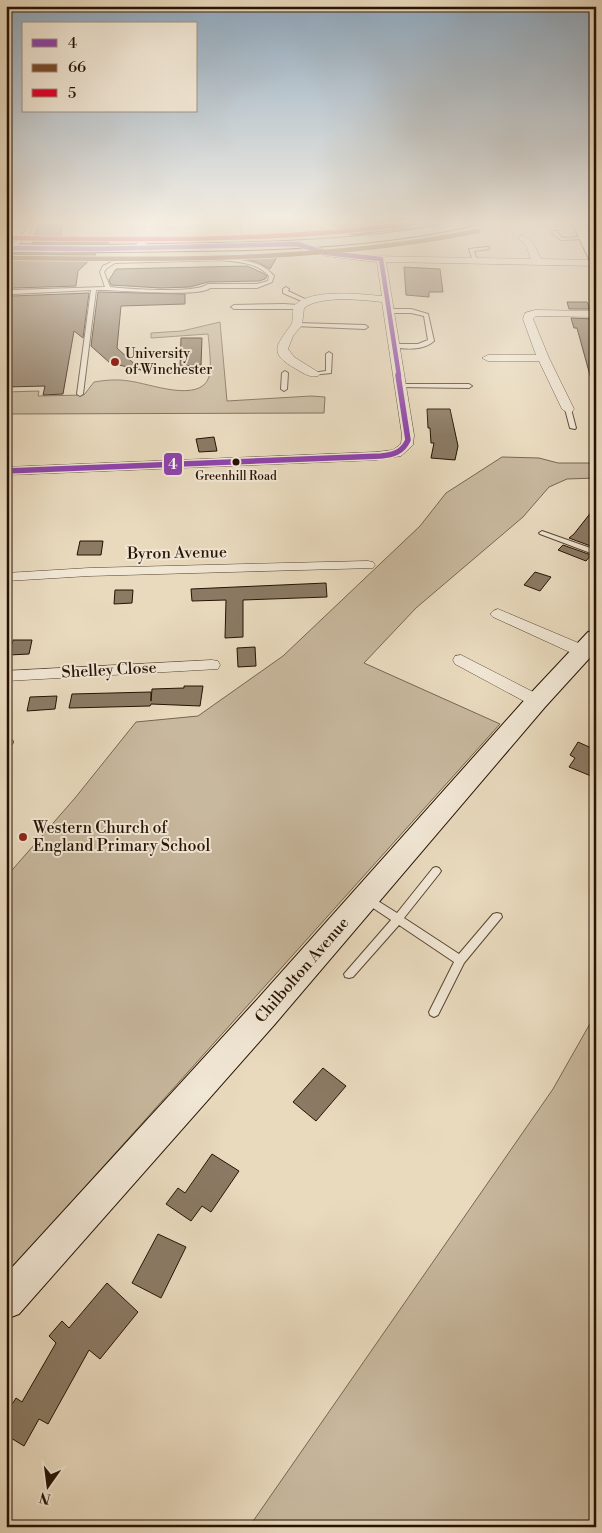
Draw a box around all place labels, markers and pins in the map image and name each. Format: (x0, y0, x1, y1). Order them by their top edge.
place label: University of Winchester (125, 345, 212, 379)
marker: University of Winchester (109, 356, 121, 368)
marker: Greenhill Road (231, 457, 241, 467)
place label: Greenhill Road (195, 469, 277, 484)
place label: Western Church of England Primary School (32, 818, 210, 856)
marker: Western Church of England Primary School (17, 831, 29, 843)

